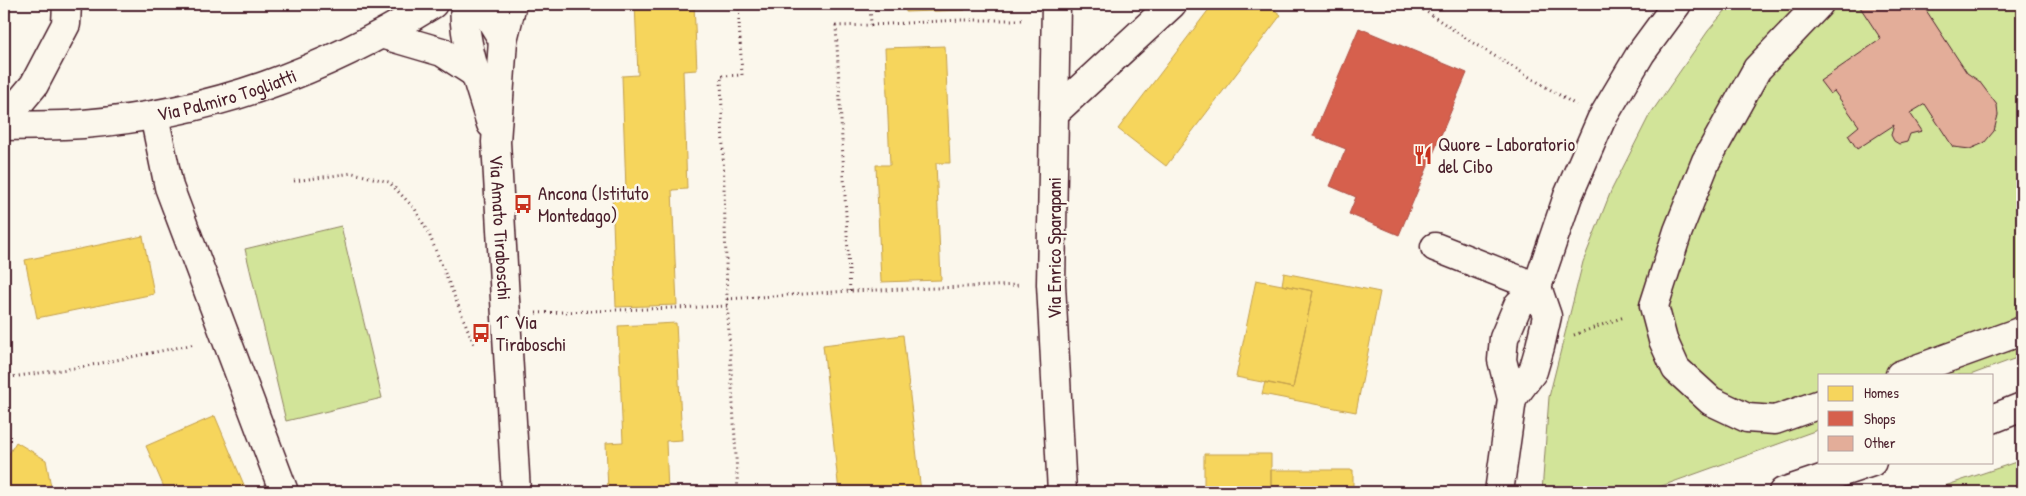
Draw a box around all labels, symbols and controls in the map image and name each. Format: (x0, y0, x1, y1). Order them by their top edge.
street label: Via Palmiro Togliatti (155, 62, 300, 127)
place label: Quore - Laboratorio del Cibo (1438, 131, 1576, 179)
restaurant icon: Quore - Laboratorio del Cibo (1412, 144, 1434, 166)
street label: Via Amato Tiraboschi (484, 154, 518, 301)
street label: Via Enrico Sparapani (1041, 177, 1067, 319)
place label: Ancona (Istituto Montedago) (538, 180, 649, 228)
bus stop icon: Ancona (Istituto Montedago) (512, 193, 534, 215)
place label: 1^ Via Tiraboschi (496, 309, 566, 357)
bus stop icon: 1^ Via Tiraboschi (470, 322, 492, 344)
legend (1818, 374, 1994, 464)
text: Homes (1864, 382, 1899, 403)
text: Shops (1864, 408, 1896, 429)
text: Other (1864, 432, 1896, 453)

